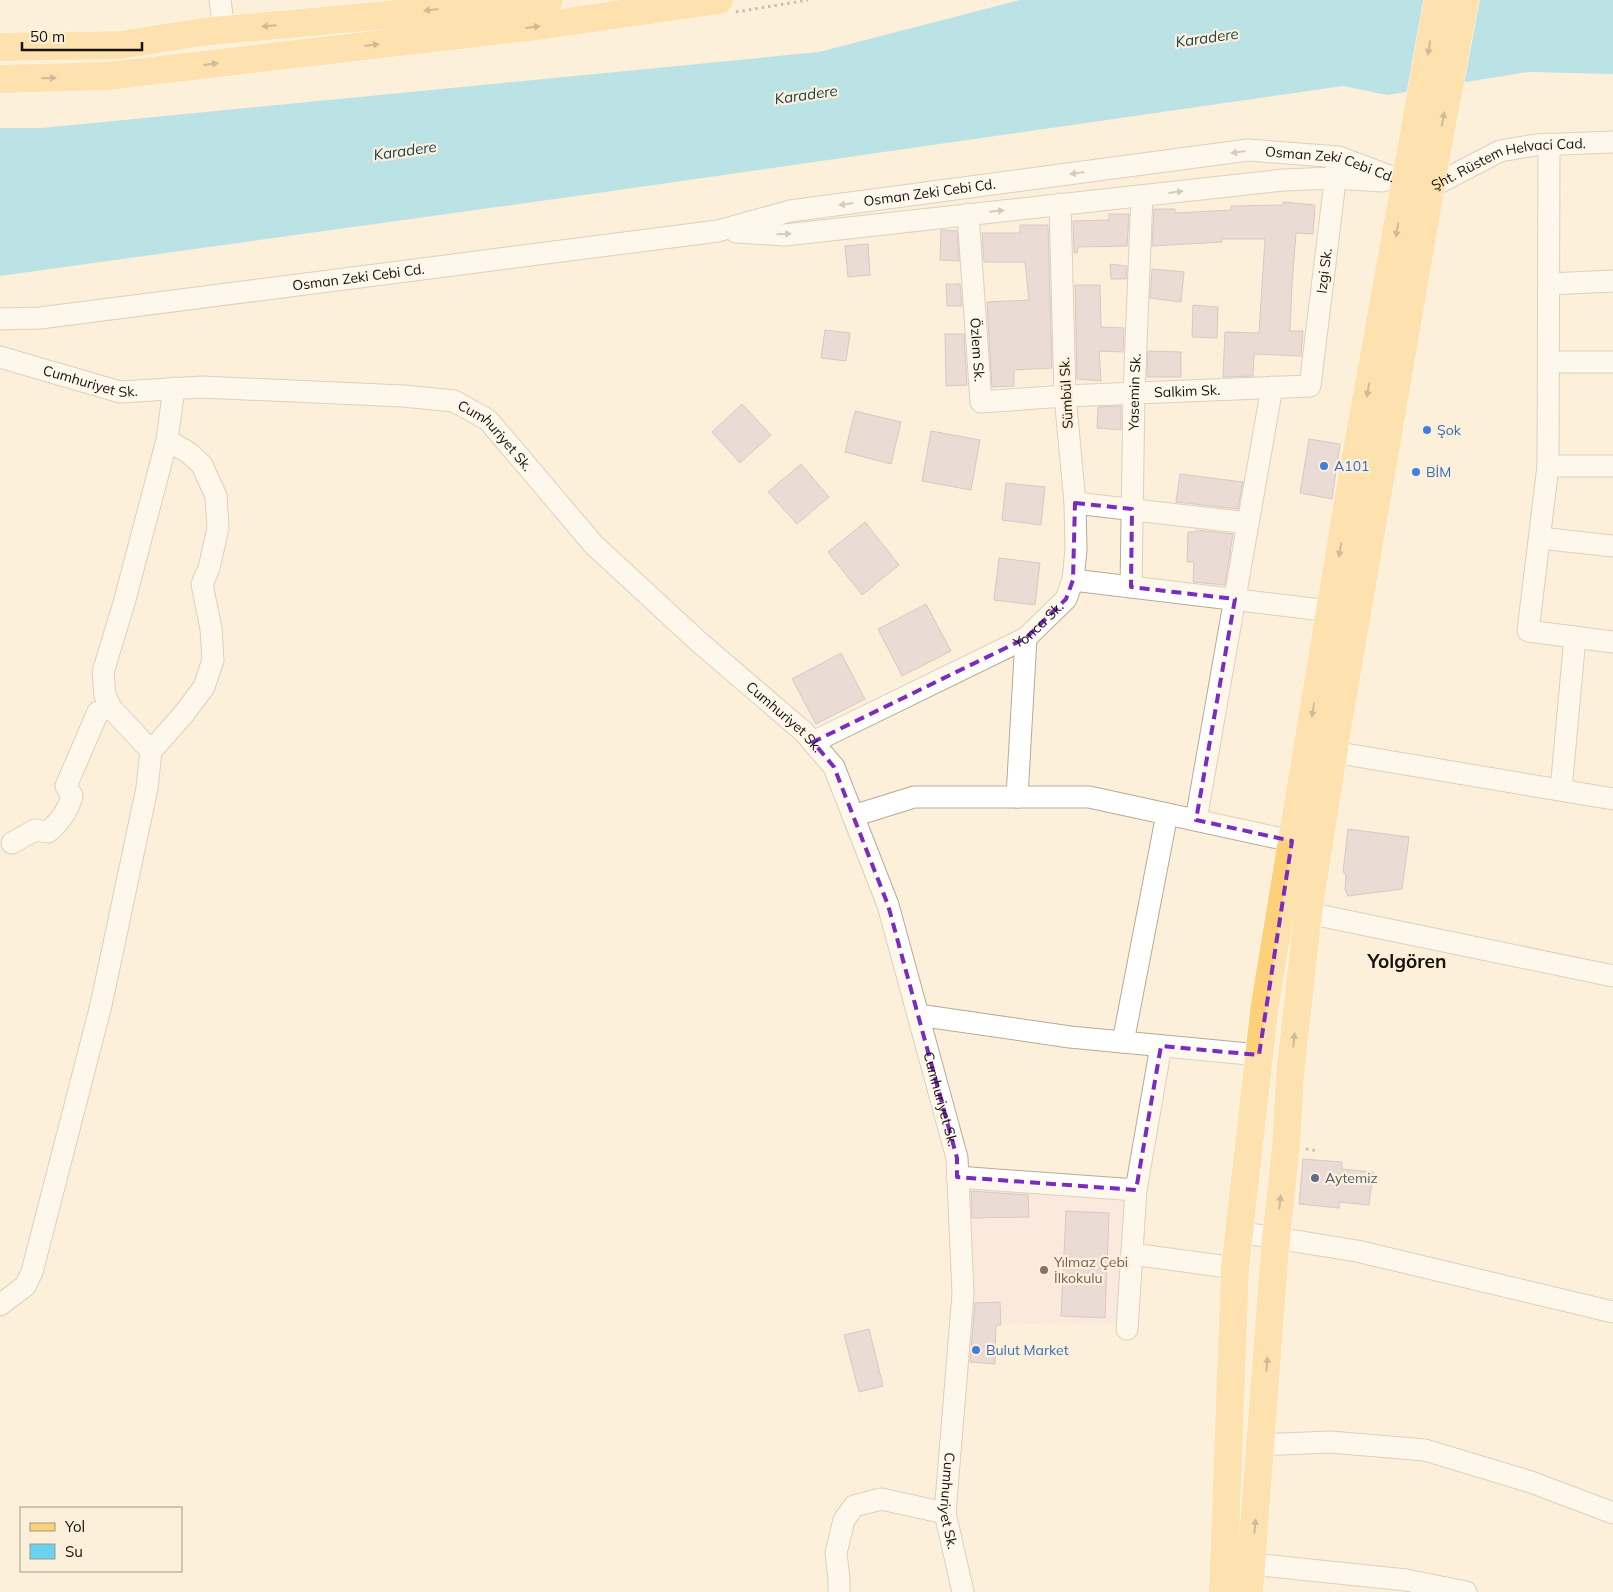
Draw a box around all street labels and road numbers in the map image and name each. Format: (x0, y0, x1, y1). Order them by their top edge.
street label: Şht. Rüstem Helvaci Cad. (1428, 134, 1586, 194)
street label: Osman Zeki Cebi Cd. (1264, 142, 1397, 186)
street label: Osman Zeki Cebi Cd. (862, 175, 997, 210)
street label: Izgi Sk. (1312, 247, 1336, 294)
street label: Osman Zeki Cebi Cd. (291, 260, 426, 295)
street label: Özlem Sk. (966, 317, 989, 382)
street label: Yasemin Sk. (1124, 353, 1145, 432)
street label: Sümbül Sk. (1055, 357, 1077, 429)
street label: Cumhuriyet Sk. (41, 361, 138, 401)
street label: Salkim Sk. (1154, 381, 1221, 401)
street label: Cumhuriyet Sk. (455, 396, 536, 475)
street label: Yonca Sk. (1009, 597, 1067, 652)
street label: Cumhuriyet Sk. (742, 677, 826, 756)
street label: Cumhuriyet Sk. (919, 1050, 962, 1148)
street label: Cumhuriyet Sk. (936, 1452, 962, 1551)

